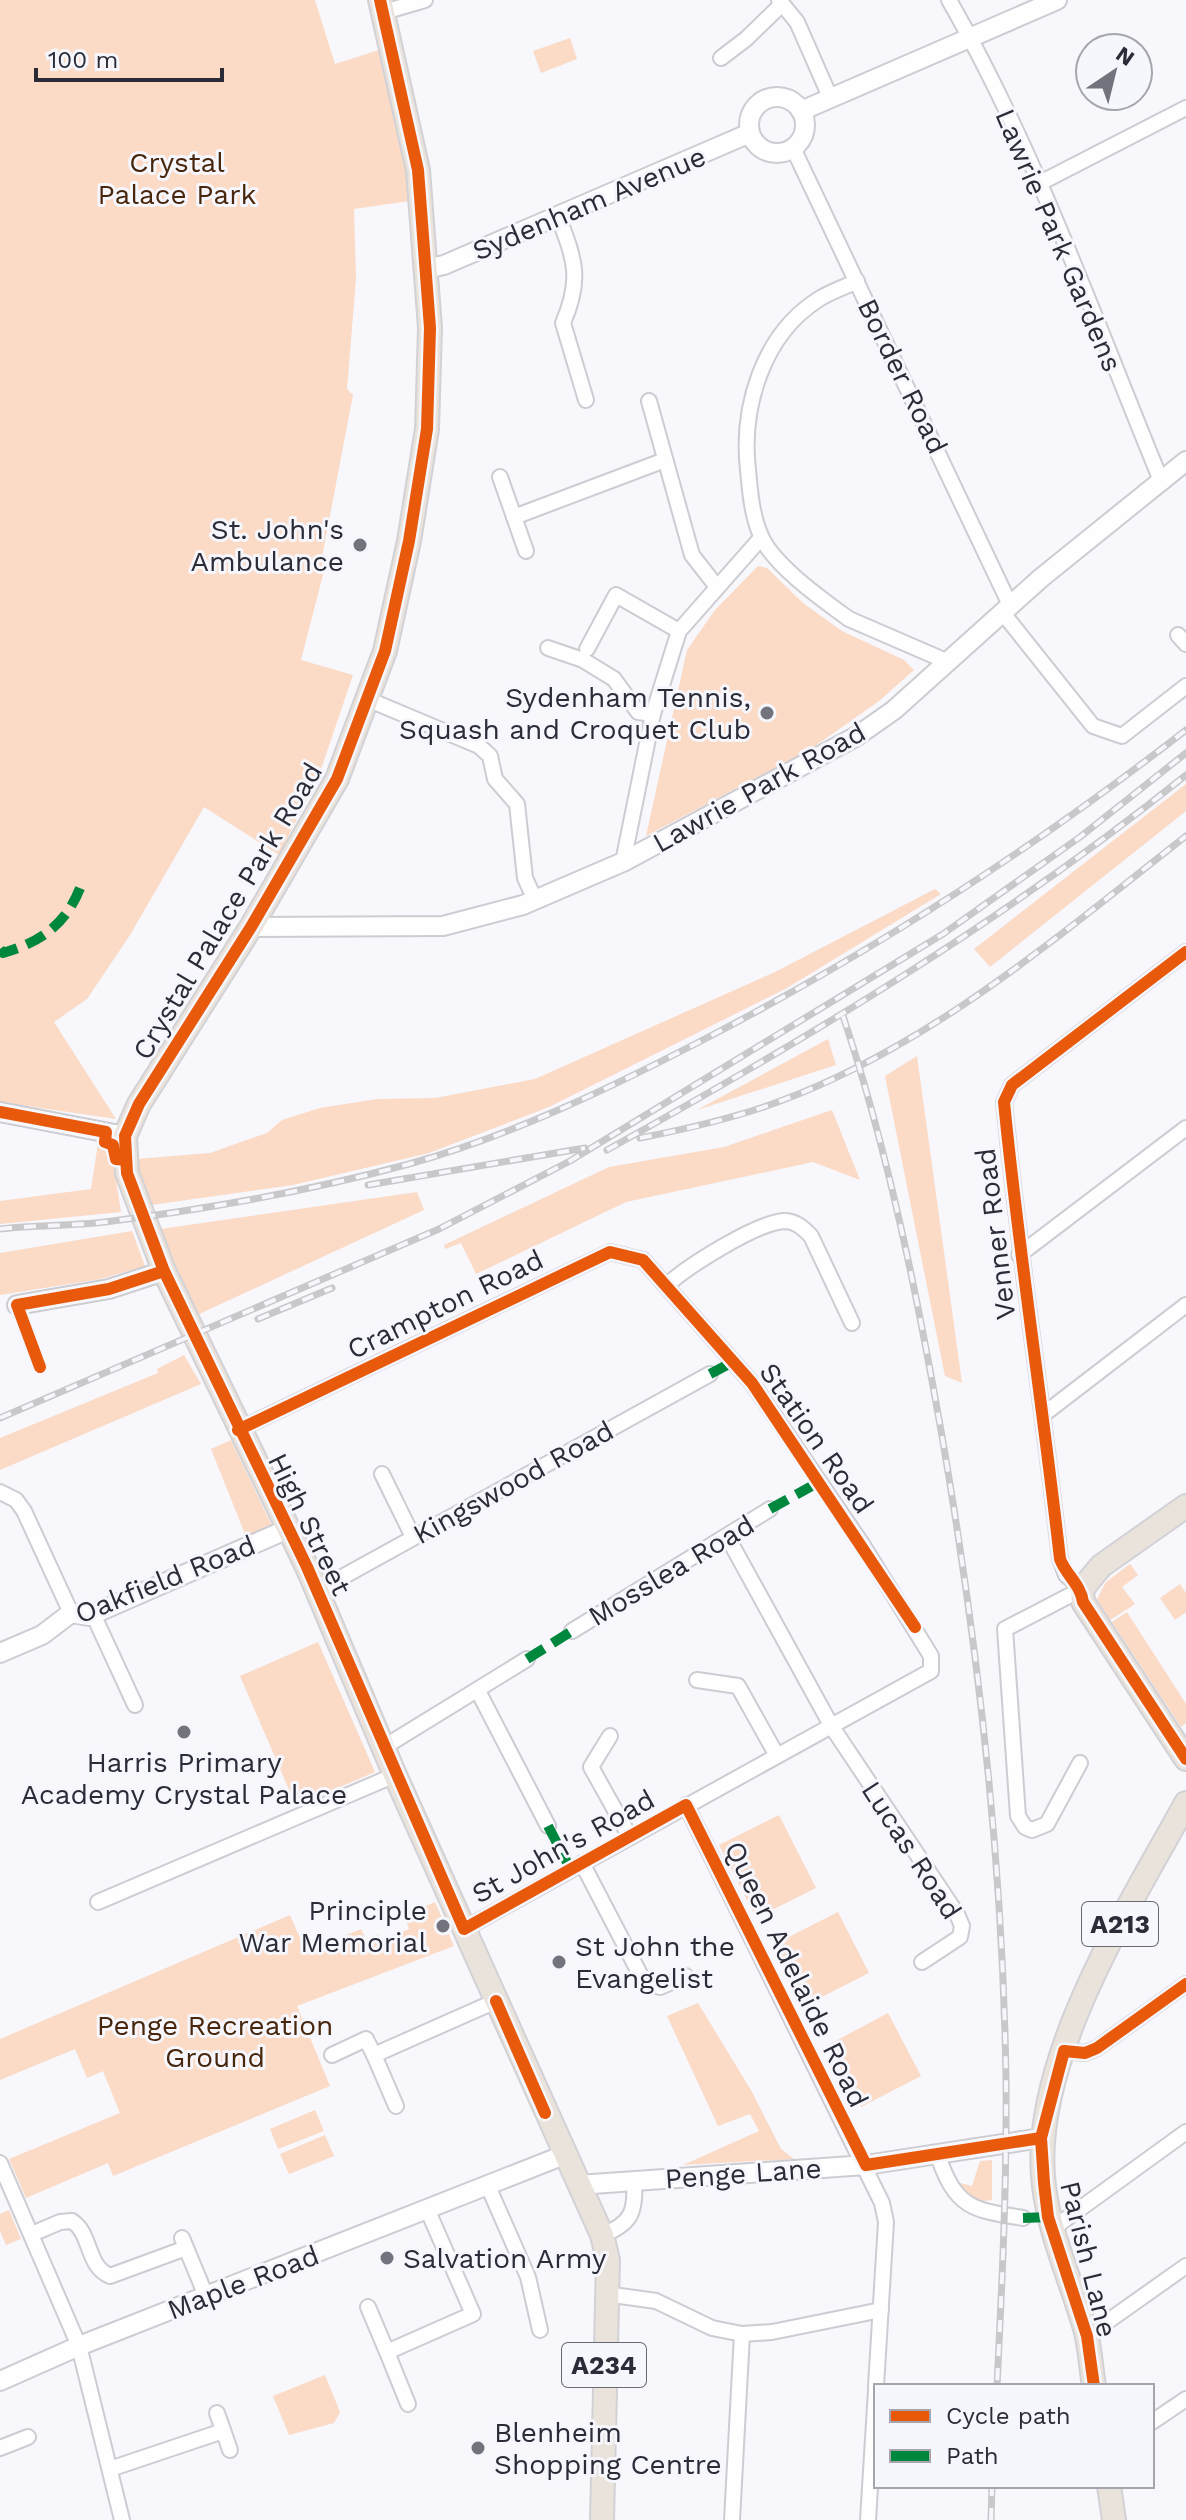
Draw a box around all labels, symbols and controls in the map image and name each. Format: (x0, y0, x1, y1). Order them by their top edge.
scale bar (36, 32, 222, 82)
north arrow (1074, 32, 1154, 112)
text: N (1111, 41, 1139, 71)
text: 100 m (48, 46, 118, 74)
street label: Lawrie Park Gardens (988, 104, 1129, 377)
street label: Sydenham Avenue (468, 139, 711, 267)
park label: Crystal Palace Park (98, 146, 257, 211)
street label: Border Road (851, 293, 954, 459)
place label: St. John's Ambulance (190, 513, 344, 578)
marker: St. John's Ambulance (351, 536, 369, 554)
place label: Sydenham Tennis, Squash and Croquet Club (399, 681, 751, 746)
marker: Sydenham Tennis, Squash and Croquet Club (758, 704, 776, 722)
street label: Lawrie Park Road (647, 715, 871, 860)
street label: Crystal Palace Park Road (126, 757, 329, 1066)
street label: Venner Road (969, 1146, 1022, 1322)
street label: Crampton Road (342, 1243, 549, 1366)
street label: Station Road (753, 1357, 881, 1520)
street label: Kingswood Road (407, 1414, 619, 1551)
street label: High Street (261, 1448, 358, 1601)
street label: Mosslea Road (582, 1508, 760, 1633)
street label: Oakfield Road (70, 1528, 260, 1631)
marker: Harris Primary Academy Crystal Palace (175, 1723, 193, 1741)
place label: Harris Primary Academy Crystal Palace (21, 1746, 347, 1811)
street label: Lucas Road (855, 1775, 968, 1925)
street label: St John's Road (466, 1783, 660, 1910)
street label: Queen Adelaide Road (718, 1836, 875, 2113)
place label: Principle War Memorial (238, 1894, 427, 1959)
road number: A213 (1082, 1902, 1158, 1946)
marker: Principle War Memorial (434, 1917, 452, 1935)
place label: St John the Evangelist (575, 1930, 735, 1995)
marker: St John the Evangelist (550, 1953, 568, 1971)
park label: Penge Recreation Ground (97, 2009, 333, 2074)
street label: Penge Lane (664, 2152, 822, 2195)
street label: Parish Lane (1053, 2178, 1124, 2341)
street label: Maple Road (163, 2238, 324, 2327)
place label: Salvation Army (403, 2242, 607, 2275)
marker: Salvation Army (378, 2249, 396, 2267)
road number: A234 (562, 2343, 646, 2387)
legend (874, 2384, 1154, 2488)
text: Cycle path (946, 2402, 1071, 2430)
place label: Blenheim Shopping Centre (494, 2416, 722, 2481)
marker: Blenheim Shopping Centre (469, 2439, 487, 2457)
text: Path (946, 2442, 999, 2470)

